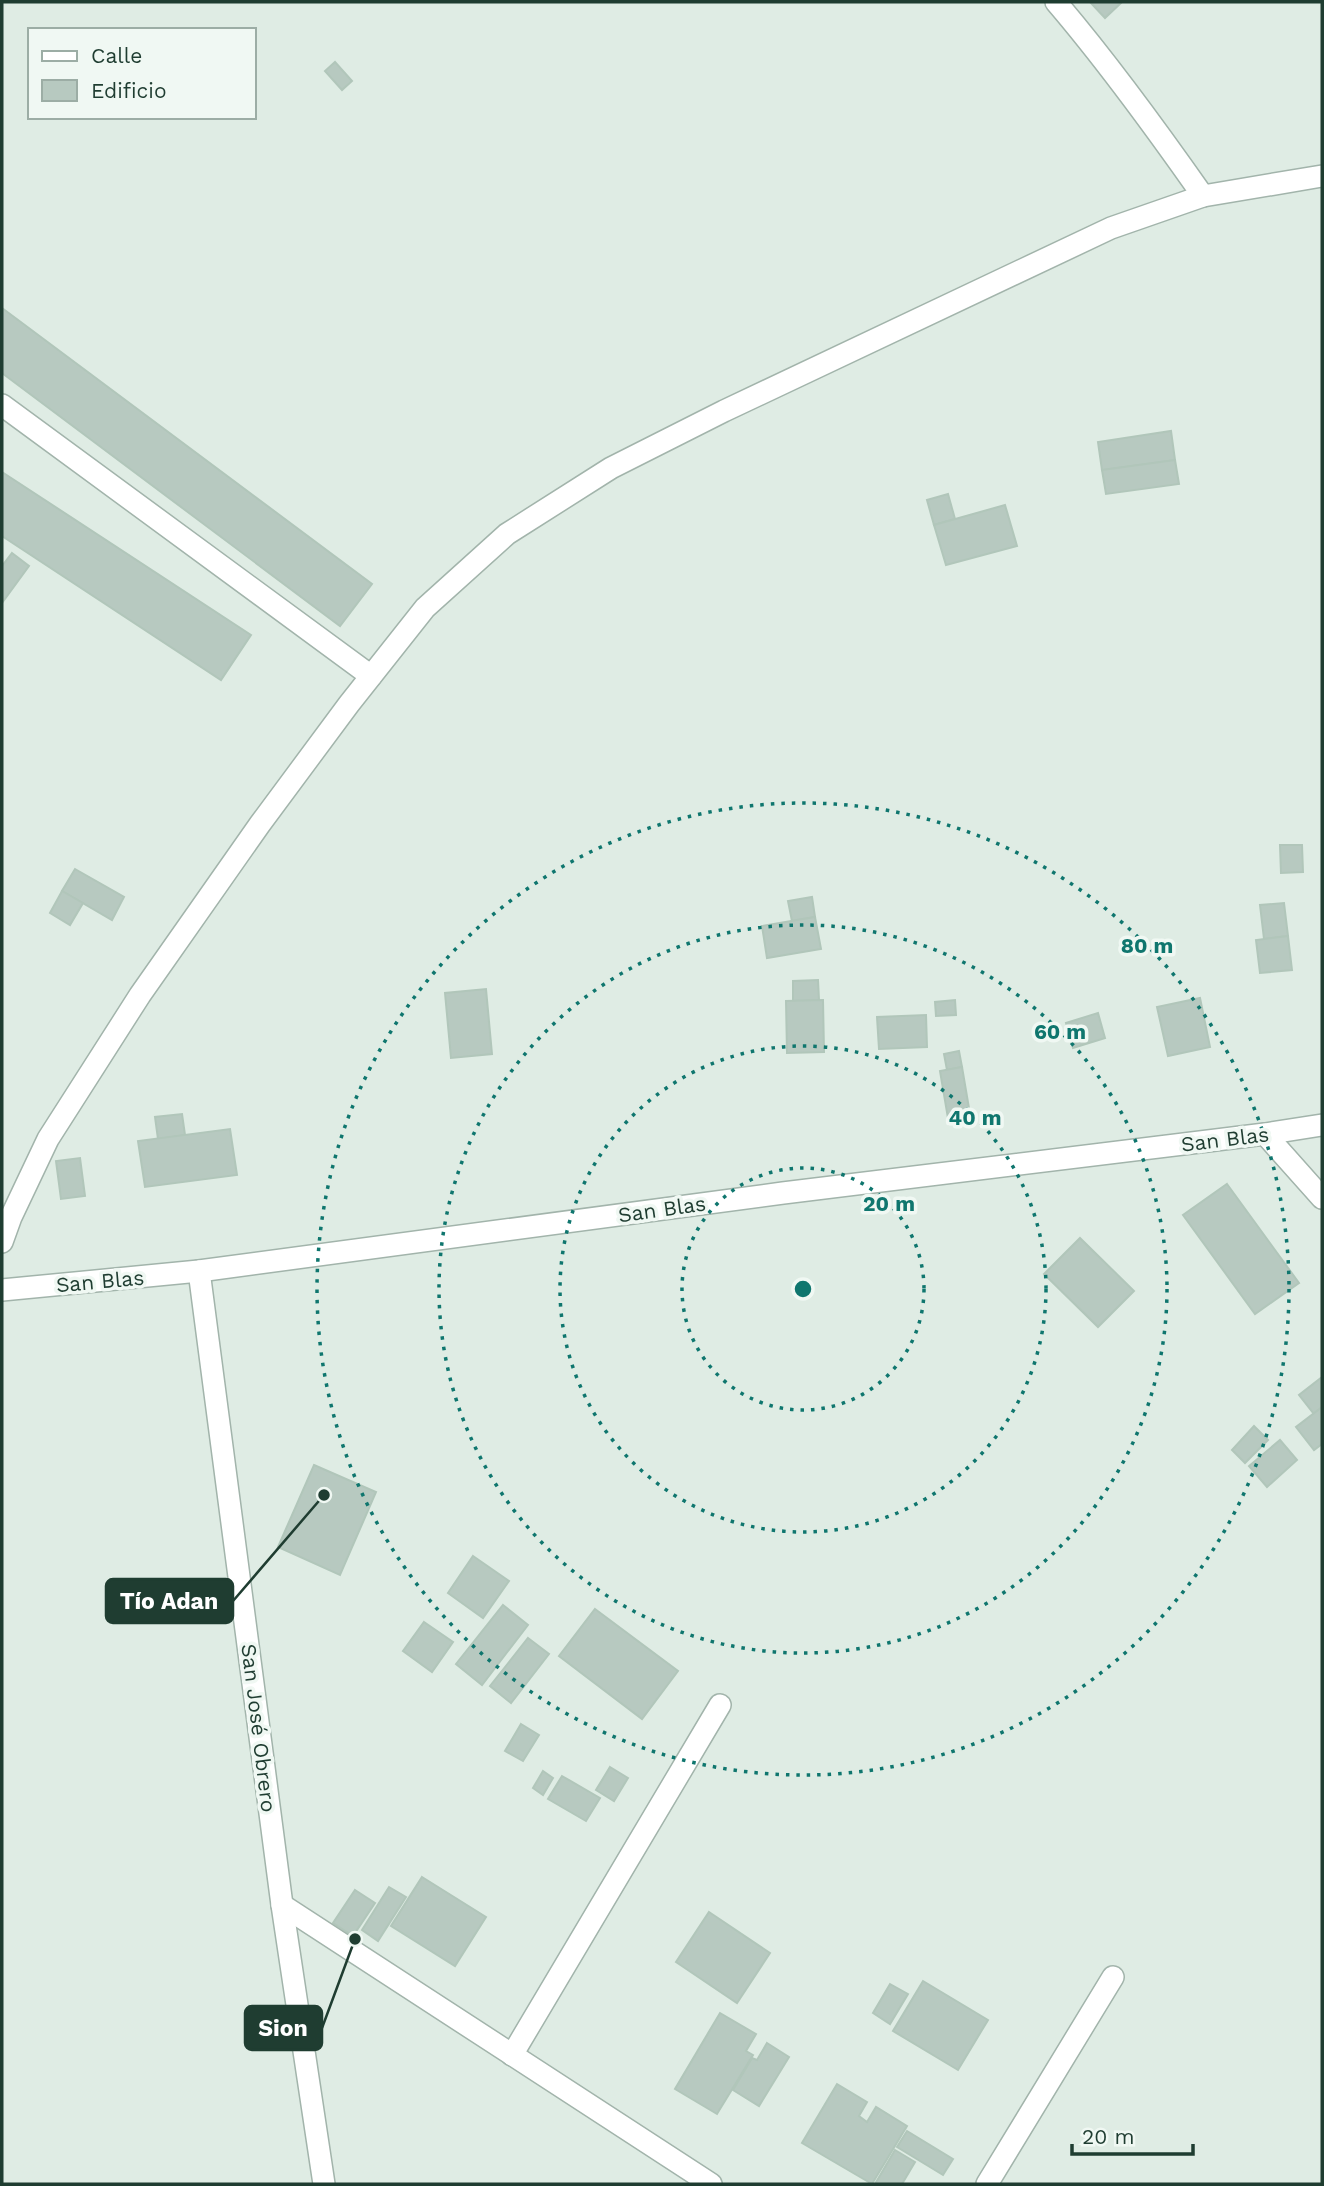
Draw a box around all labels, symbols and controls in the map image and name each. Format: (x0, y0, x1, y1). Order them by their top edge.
legend (28, 28, 256, 119)
text: Calle (91, 43, 142, 68)
text: Edificio (91, 78, 167, 103)
text: 80 m (1121, 933, 1173, 958)
text: 60 m (1034, 1019, 1086, 1044)
text: 40 m (949, 1105, 1001, 1130)
street label: San Blas (1180, 1121, 1270, 1157)
street label: San Blas (616, 1190, 708, 1228)
text: 20 m (863, 1191, 915, 1216)
street label: San Blas (55, 1265, 145, 1297)
centre of rings (791, 1277, 815, 1301)
callout: Tío Adan (106, 1579, 233, 1623)
text: Tío Adan (120, 1588, 218, 1615)
street label: San José Obrero (236, 1642, 282, 1814)
callout: Sion (245, 2006, 322, 2050)
text: Sion (258, 2015, 308, 2042)
scale bar (1072, 2112, 1193, 2156)
text: 20 m (1082, 2124, 1134, 2149)

